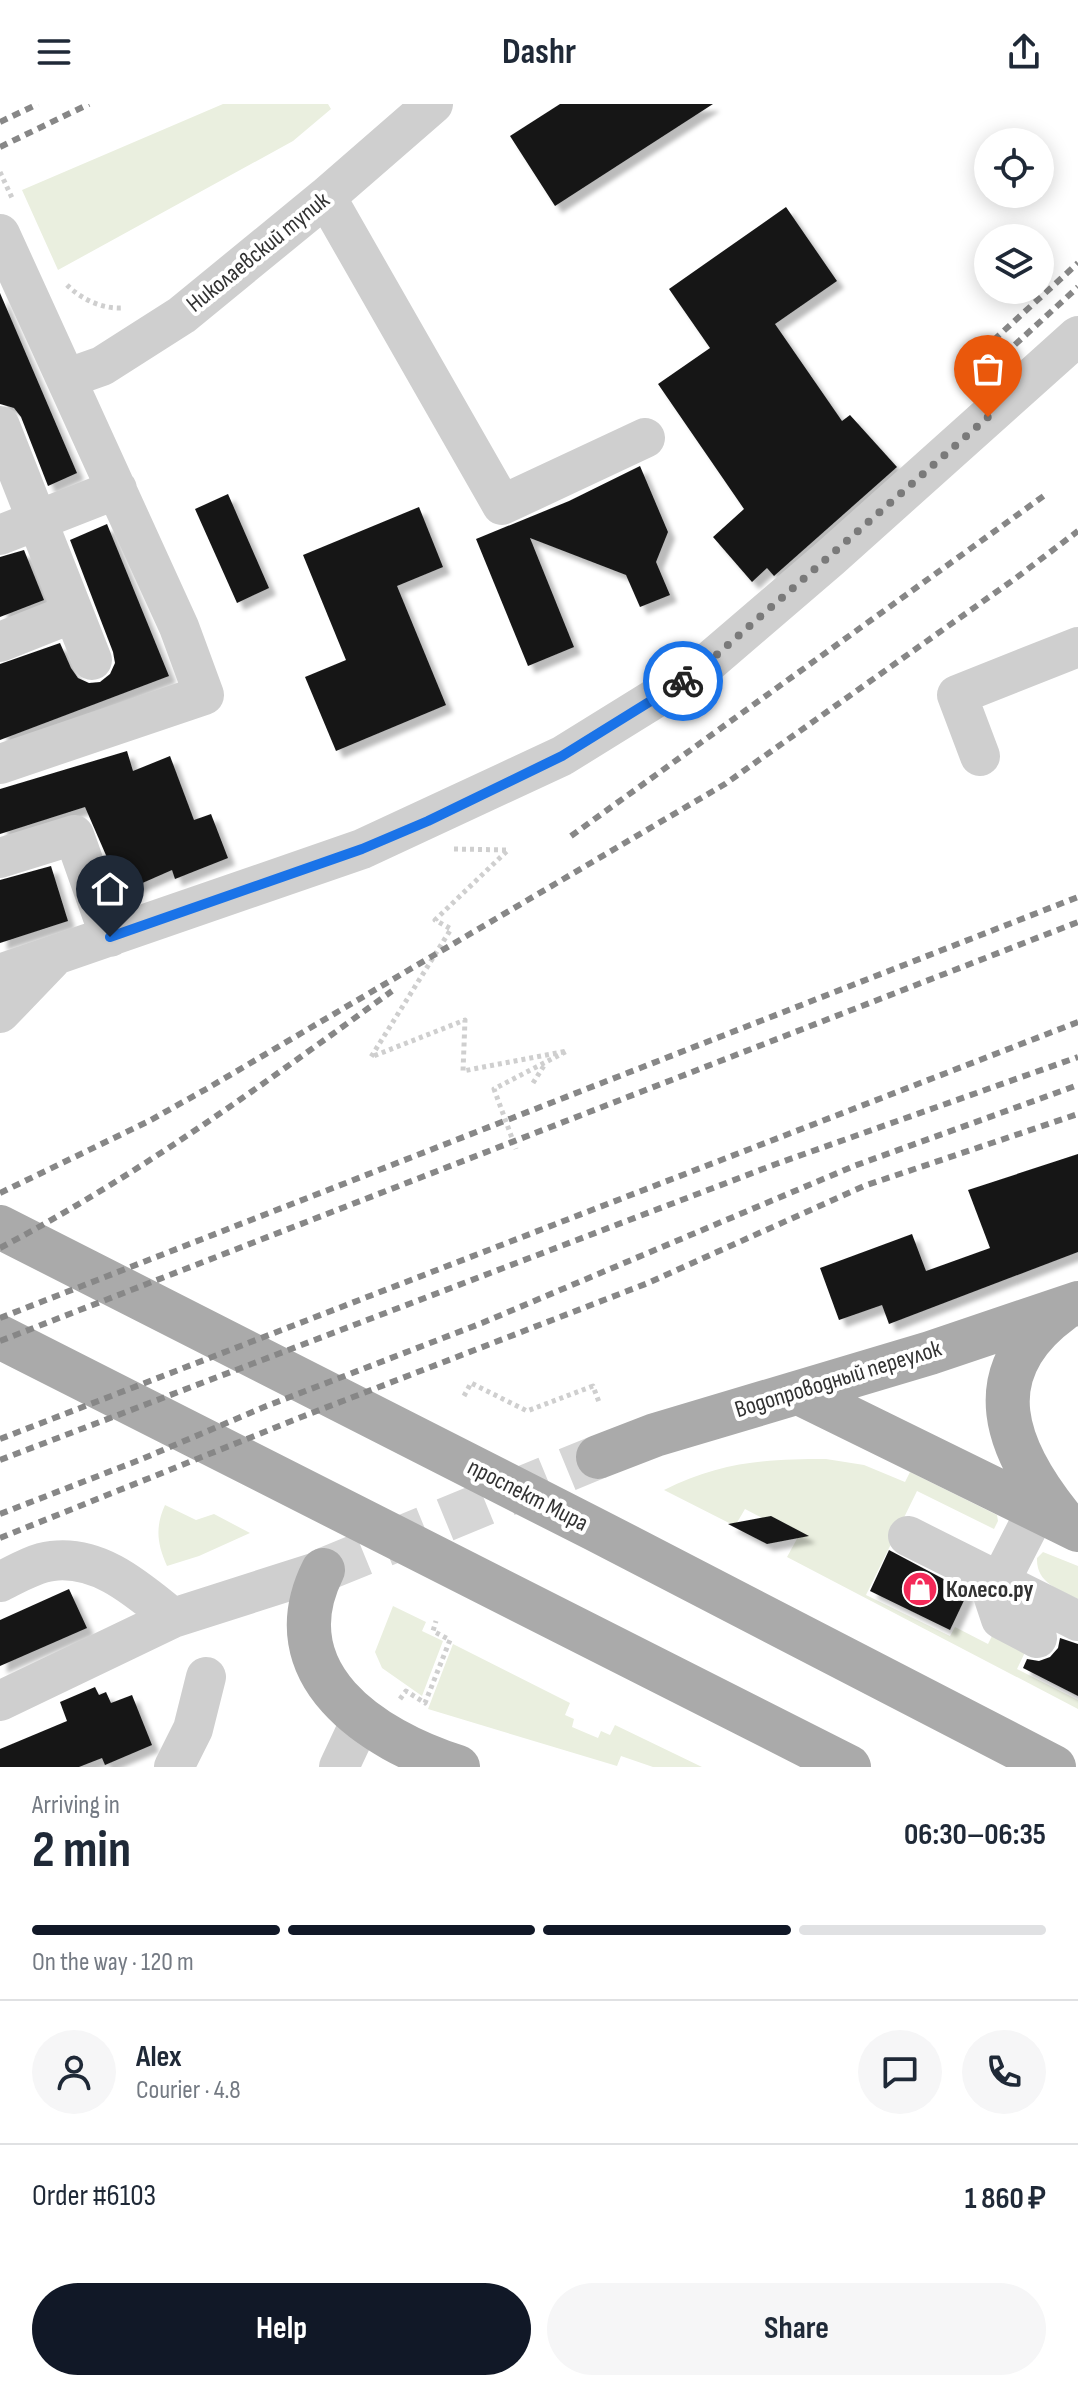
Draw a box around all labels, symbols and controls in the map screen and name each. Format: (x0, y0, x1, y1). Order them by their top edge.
icon: menu (32, 30, 76, 74)
icon: share (1002, 30, 1046, 74)
text: Dashr (502, 31, 576, 74)
map controls (974, 128, 1054, 304)
button: locate (974, 128, 1054, 208)
street label: Николаевский тупик (181, 185, 336, 318)
button: layers (974, 224, 1054, 304)
pin (954, 335, 1022, 417)
icon: bag (966, 347, 1010, 391)
courier (643, 641, 723, 721)
icon: bike (661, 659, 705, 703)
pin (76, 855, 144, 937)
icon: home (88, 867, 132, 911)
street label: Водопроводный переулок (731, 1334, 946, 1424)
street label: проспект Мира (463, 1452, 593, 1538)
shop icon: Колесо.ру (901, 1570, 939, 1608)
place label: Колесо.ру (946, 1575, 1033, 1604)
text: Arriving in (32, 1790, 120, 1821)
text: 06:30–06:35 (904, 1817, 1046, 1853)
text: 2 min (32, 1819, 131, 1882)
text: On the way · 120 m (32, 1947, 194, 1978)
button: person (32, 2030, 116, 2114)
button: chat (858, 2030, 942, 2114)
button: phone (962, 2030, 1046, 2114)
text: Alex (136, 2039, 182, 2075)
text: Courier · 4.8 (136, 2075, 241, 2106)
text: Order #6103 (32, 2178, 156, 2214)
text: 1 860 ₽ (965, 2181, 1046, 2217)
button: Help (32, 2283, 531, 2375)
button: Share (547, 2283, 1046, 2375)

